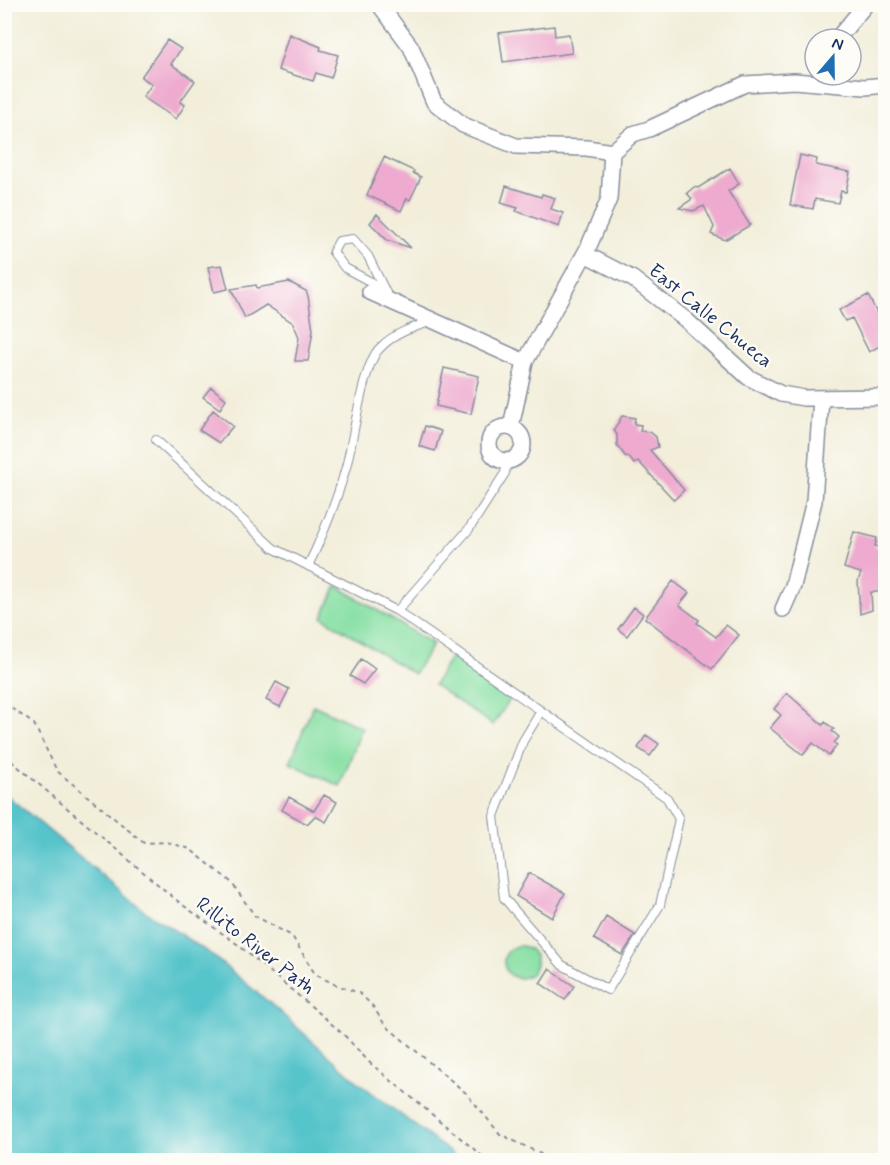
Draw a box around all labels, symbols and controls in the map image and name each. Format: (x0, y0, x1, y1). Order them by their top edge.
north arrow (803, 27, 863, 87)
text: N (829, 33, 846, 56)
street label: East Calle Chueca (642, 258, 778, 375)
street label: Rillito River Path (190, 891, 320, 1001)

